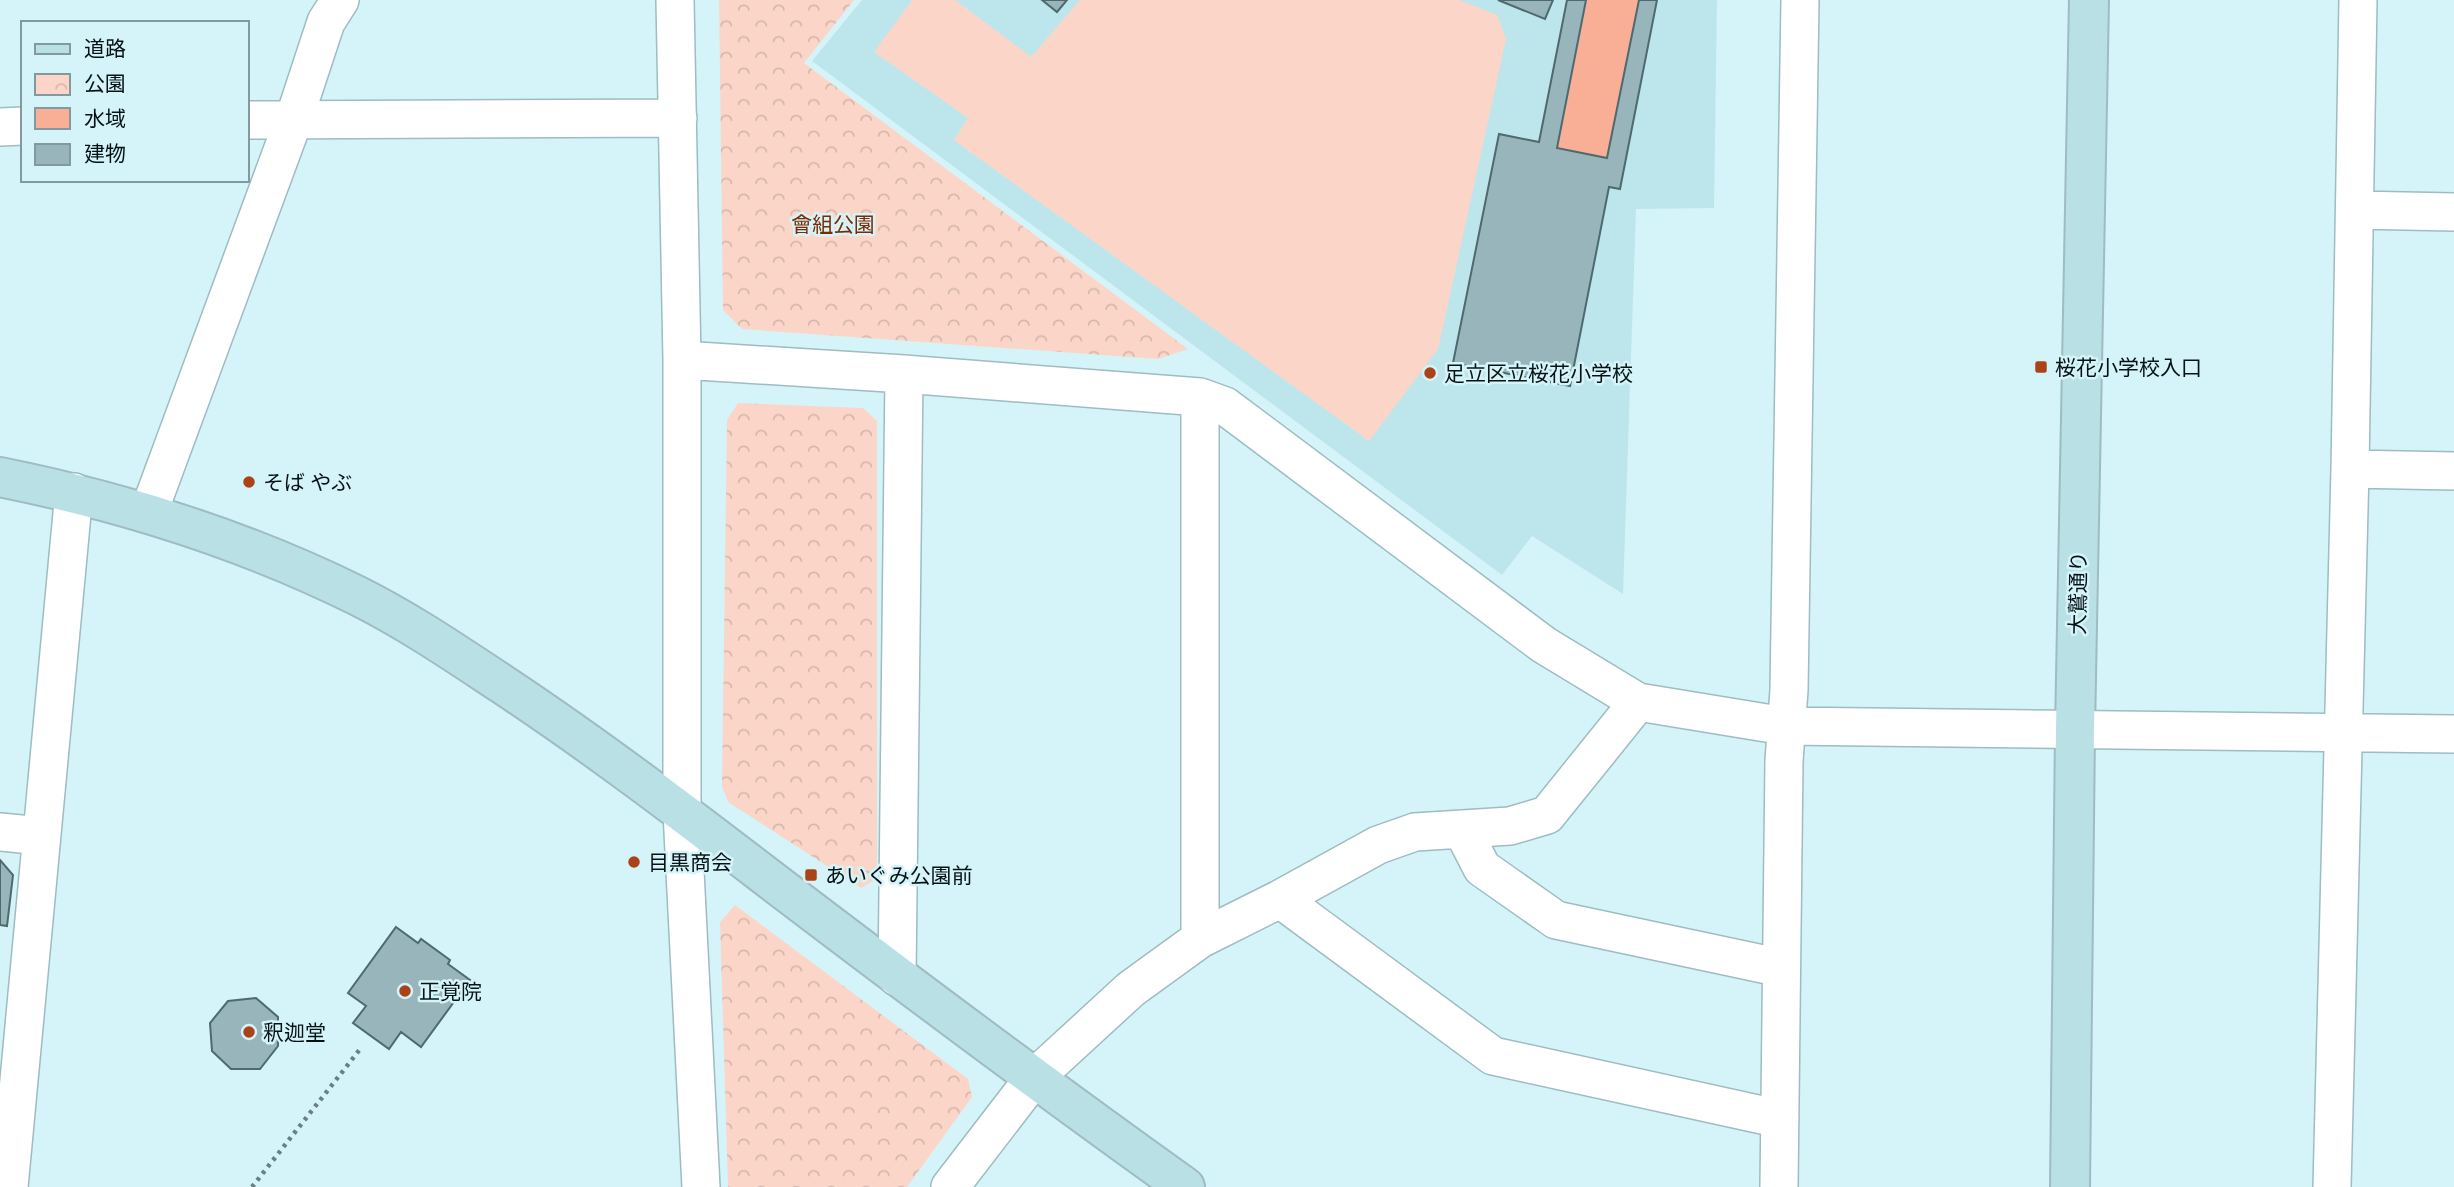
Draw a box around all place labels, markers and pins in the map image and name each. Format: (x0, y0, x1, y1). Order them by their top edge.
place label: 桜花小学校入口 (2055, 355, 2202, 380)
marker: 桜花小学校入口 (2033, 359, 2049, 375)
place label: 足立区立桜花小学校 (1444, 361, 1633, 386)
marker: 足立区立桜花小学校 (1422, 365, 1438, 381)
place label: そば やぶ (263, 470, 352, 495)
marker: そば やぶ (241, 474, 257, 490)
place label: 目黒商会 (648, 850, 732, 875)
marker: 目黒商会 (626, 854, 642, 870)
place label: あいぐみ公園前 (825, 863, 973, 888)
marker: あいぐみ公園前 (803, 867, 819, 883)
place label: 正覚院 (419, 979, 482, 1004)
marker: 正覚院 (397, 983, 413, 999)
place label: 釈迦堂 (263, 1020, 326, 1045)
marker: 釈迦堂 (241, 1024, 257, 1040)

